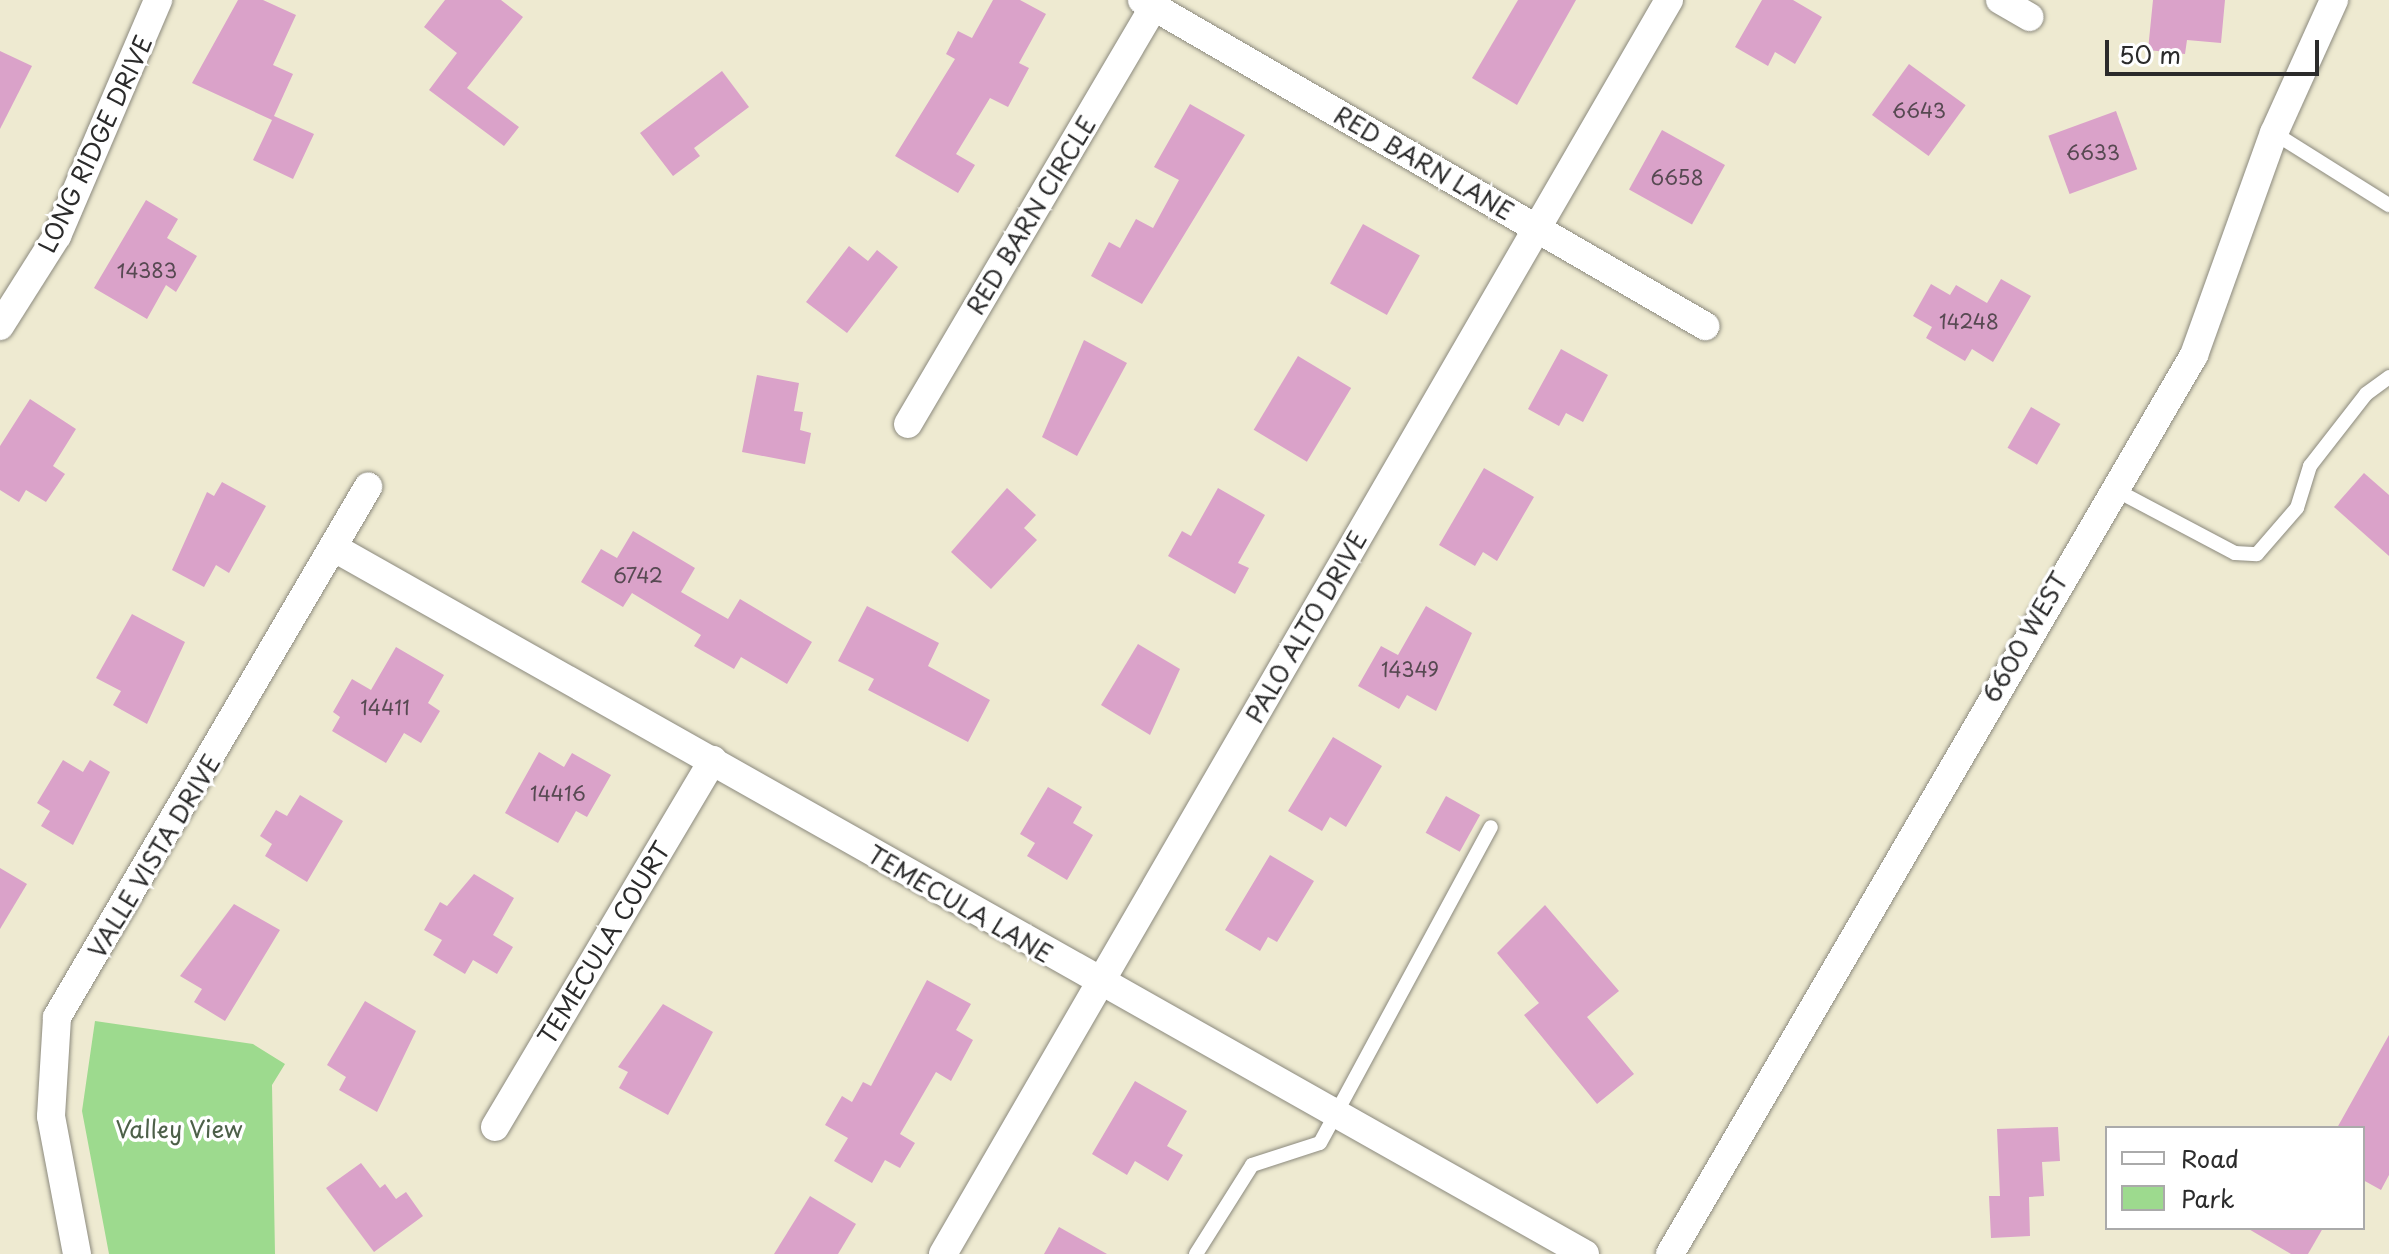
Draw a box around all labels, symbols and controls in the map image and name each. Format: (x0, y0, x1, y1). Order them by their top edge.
scale bar (2109, 24, 2323, 74)
street label: LONG RIDGE DRIVE (31, 30, 159, 258)
text: 50 m (2119, 36, 2181, 72)
house number: 6643 (1892, 98, 1946, 122)
street label: RED BARN LANE (1328, 99, 1520, 227)
street label: RED BARN CIRCLE (959, 109, 1103, 321)
house number: 6633 (2066, 140, 2120, 164)
house number: 6658 (1650, 165, 1704, 189)
house number: 14383 (117, 258, 177, 282)
house number: 14248 (1939, 309, 1999, 333)
street label: PALO ALTO DRIVE (1239, 526, 1373, 728)
house number: 6742 (613, 563, 663, 587)
street label: 6600 WEST (1976, 567, 2074, 707)
house number: 14349 (1381, 657, 1439, 681)
house number: 14411 (360, 695, 410, 719)
street label: VALLE VISTA DRIVE (81, 748, 227, 964)
house number: 14416 (530, 781, 586, 805)
street label: TEMECULA COURT (532, 837, 676, 1049)
street label: TEMECULA LANE (863, 839, 1057, 969)
park label: Valley View (114, 1115, 244, 1143)
legend (2105, 1126, 2365, 1230)
text: Road (2181, 1140, 2239, 1176)
text: Park (2181, 1180, 2235, 1216)

